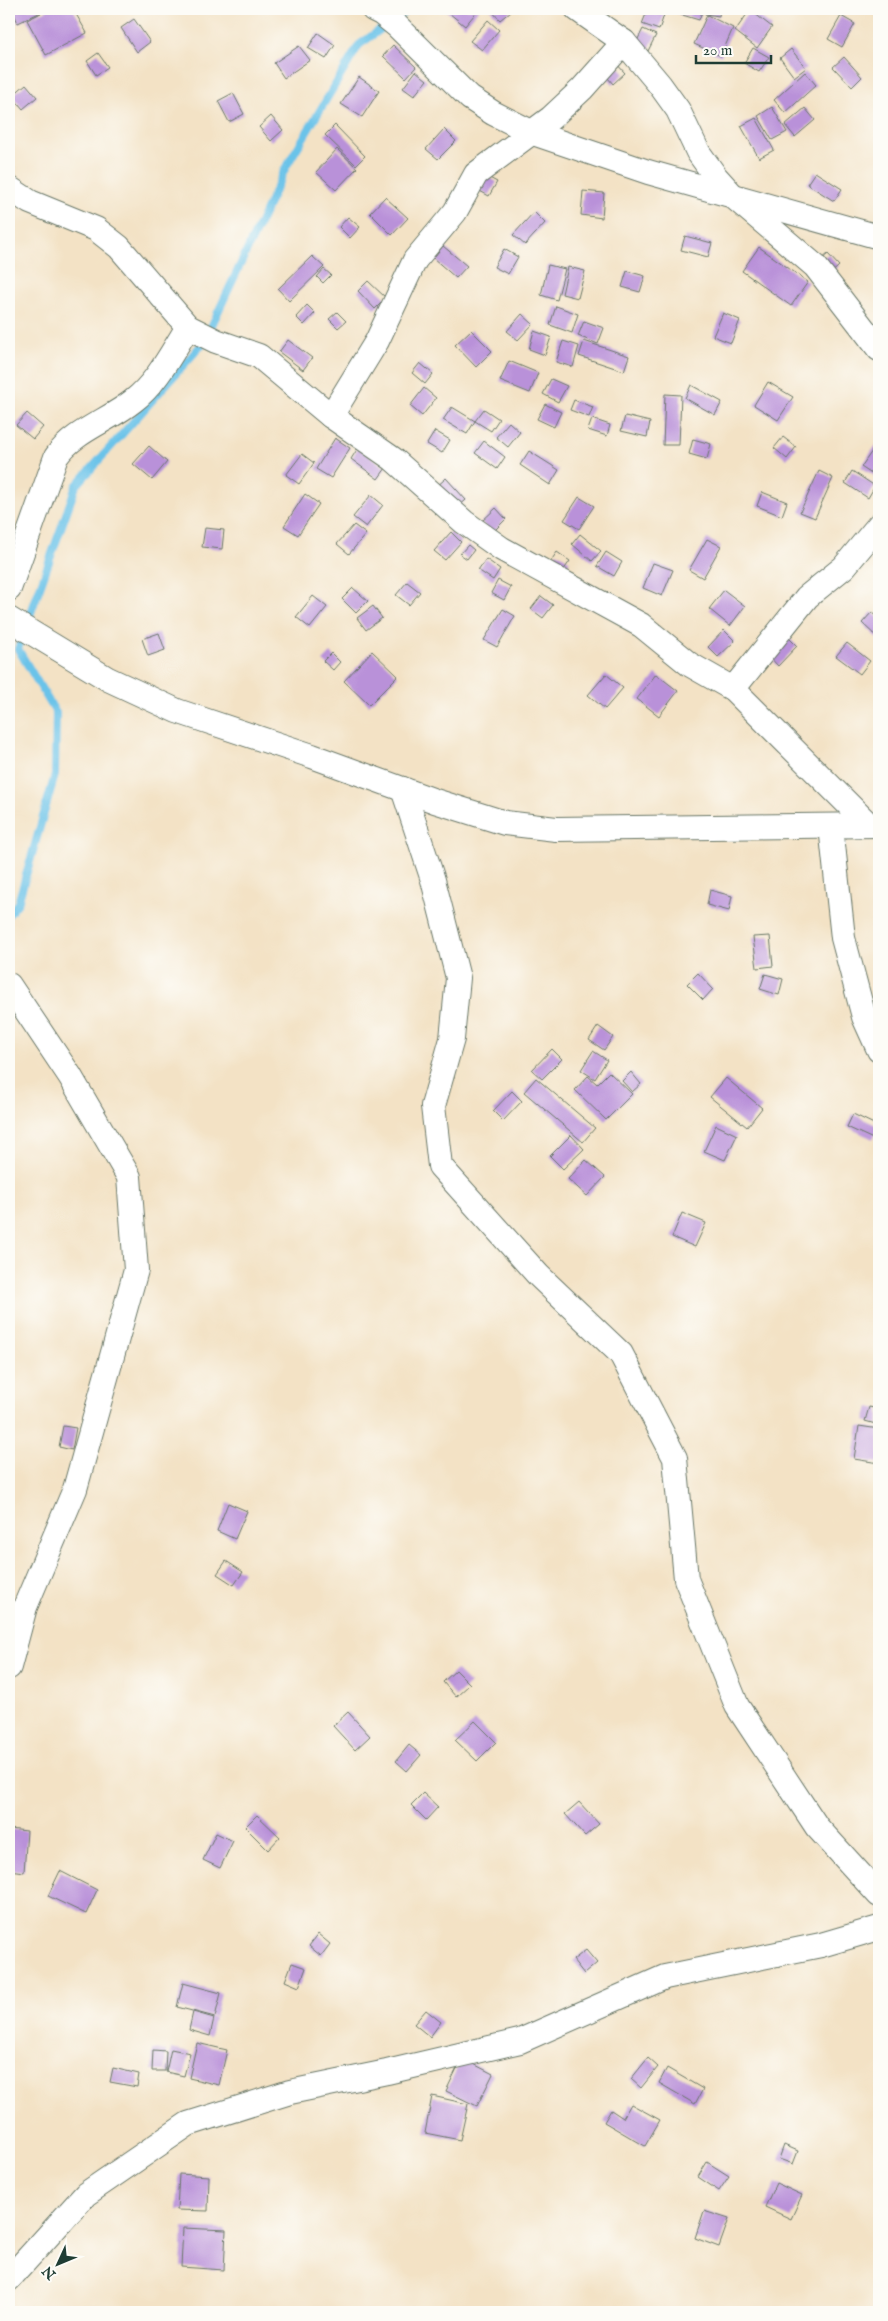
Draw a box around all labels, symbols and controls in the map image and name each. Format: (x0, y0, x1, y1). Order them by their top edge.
scale bar (696, 32, 770, 64)
text: 20 m (703, 41, 733, 60)
north arrow (32, 2238, 82, 2288)
text: N (39, 2262, 61, 2284)

